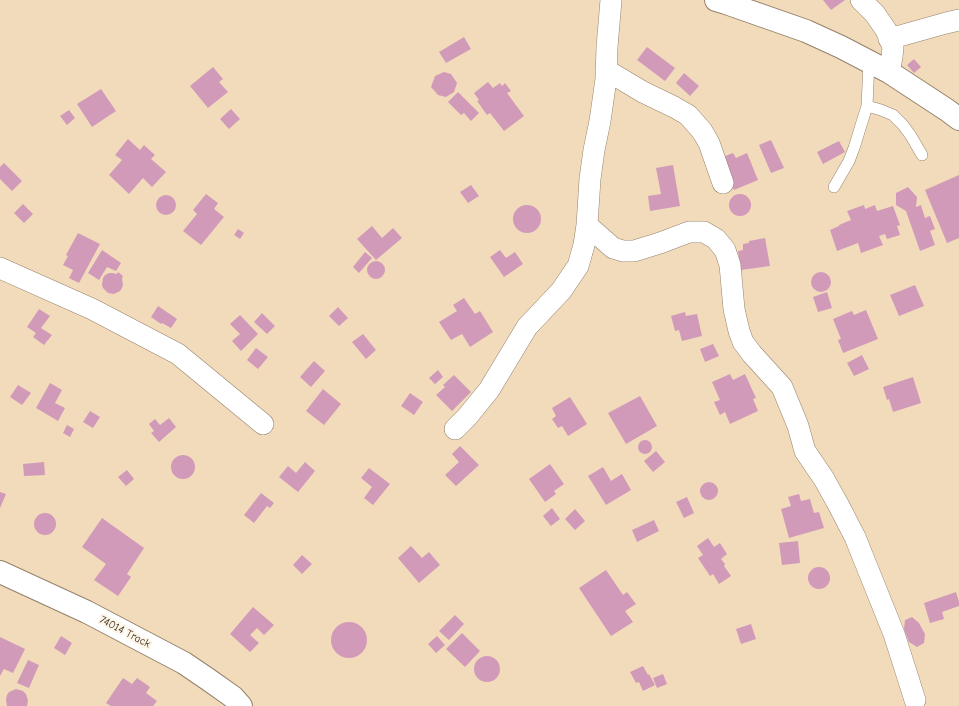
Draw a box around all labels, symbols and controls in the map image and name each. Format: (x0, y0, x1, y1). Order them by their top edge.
street label: 74014 Track (97, 613, 153, 651)

